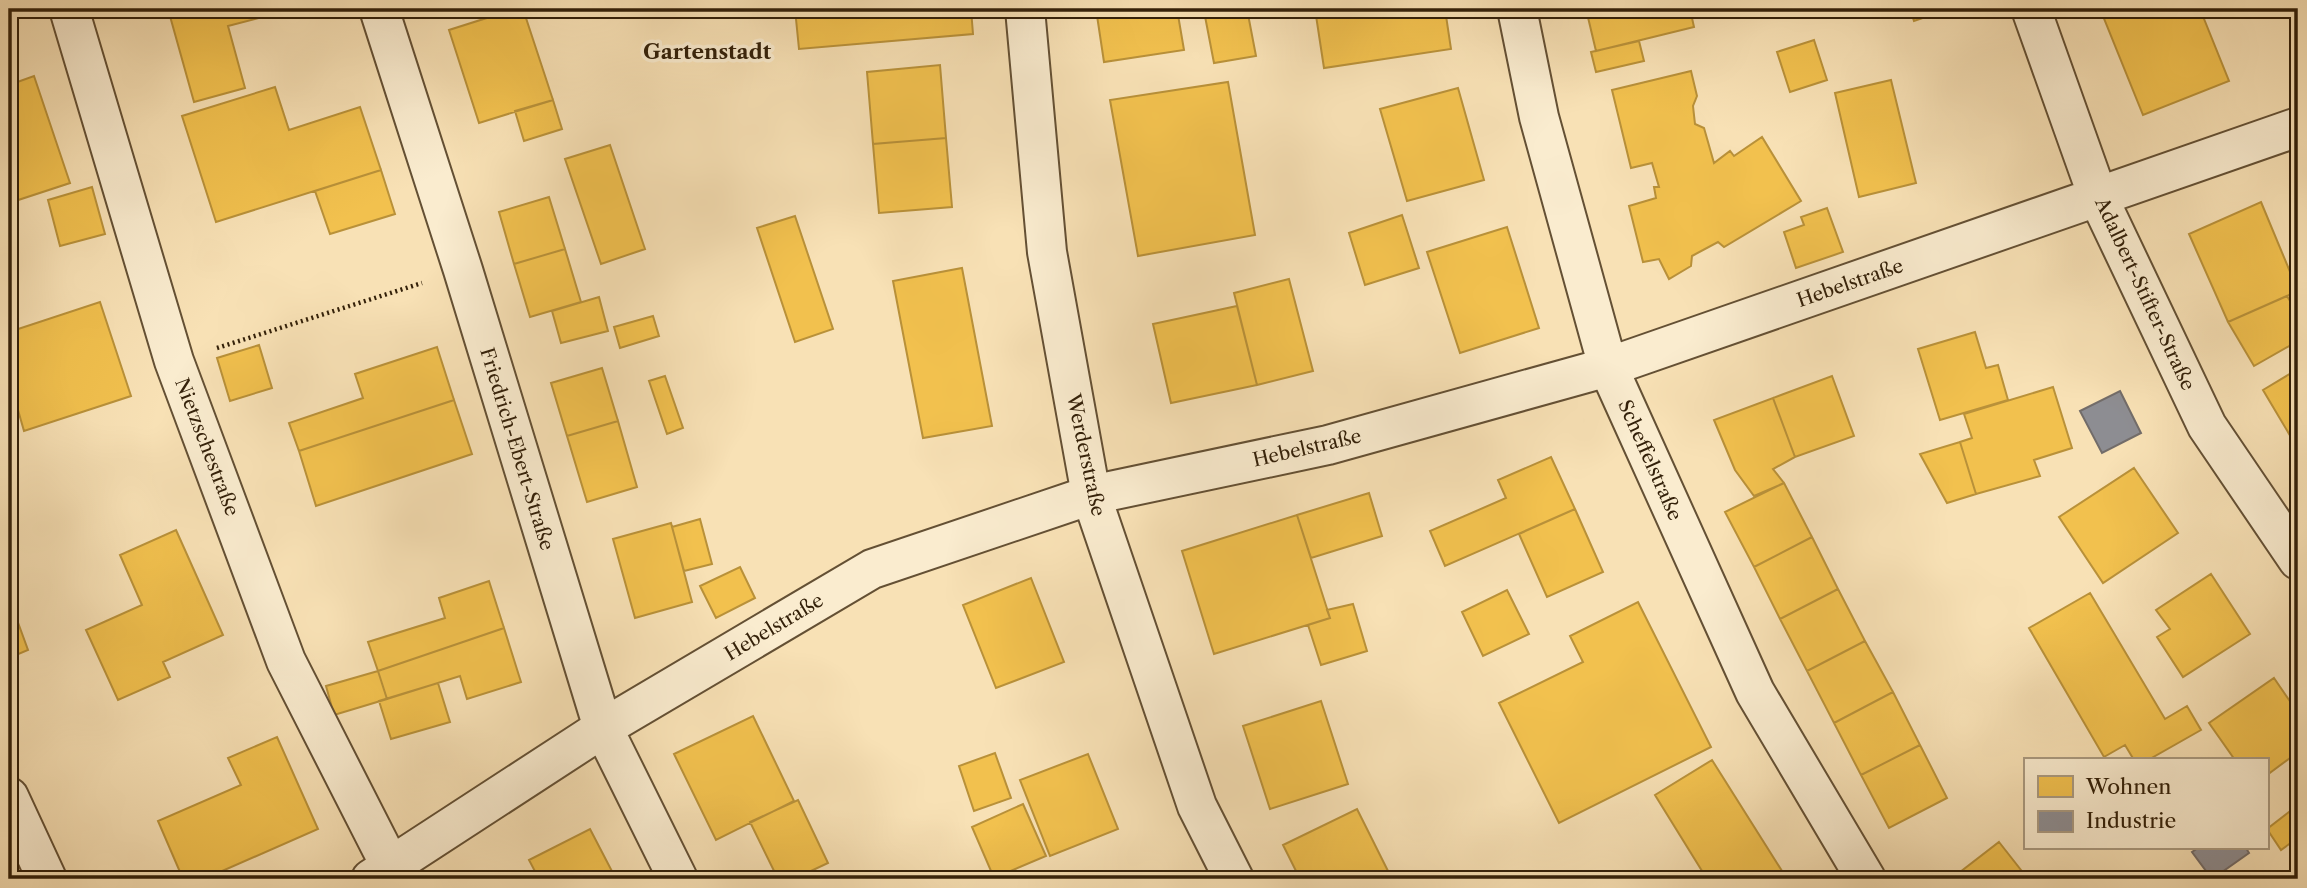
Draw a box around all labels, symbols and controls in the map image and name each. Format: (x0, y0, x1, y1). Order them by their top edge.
district label: Gartenstadt (643, 39, 772, 64)
street label: Adalbert-Stifter-Straße (2090, 193, 2200, 394)
street label: Hebelstraße (1794, 254, 1906, 312)
street label: Friedrich-Ebert-Straße (475, 345, 559, 553)
street label: Nietzschestraße (170, 375, 244, 519)
street label: Werderstraße (1062, 391, 1110, 518)
street label: Scheffelstraße (1613, 396, 1687, 524)
street label: Hebelstraße (1250, 424, 1364, 472)
street label: Hebelstraße (721, 589, 827, 665)
legend (2024, 758, 2268, 850)
text: Wohnen (2085, 774, 2171, 799)
text: Industrie (2086, 808, 2176, 833)

